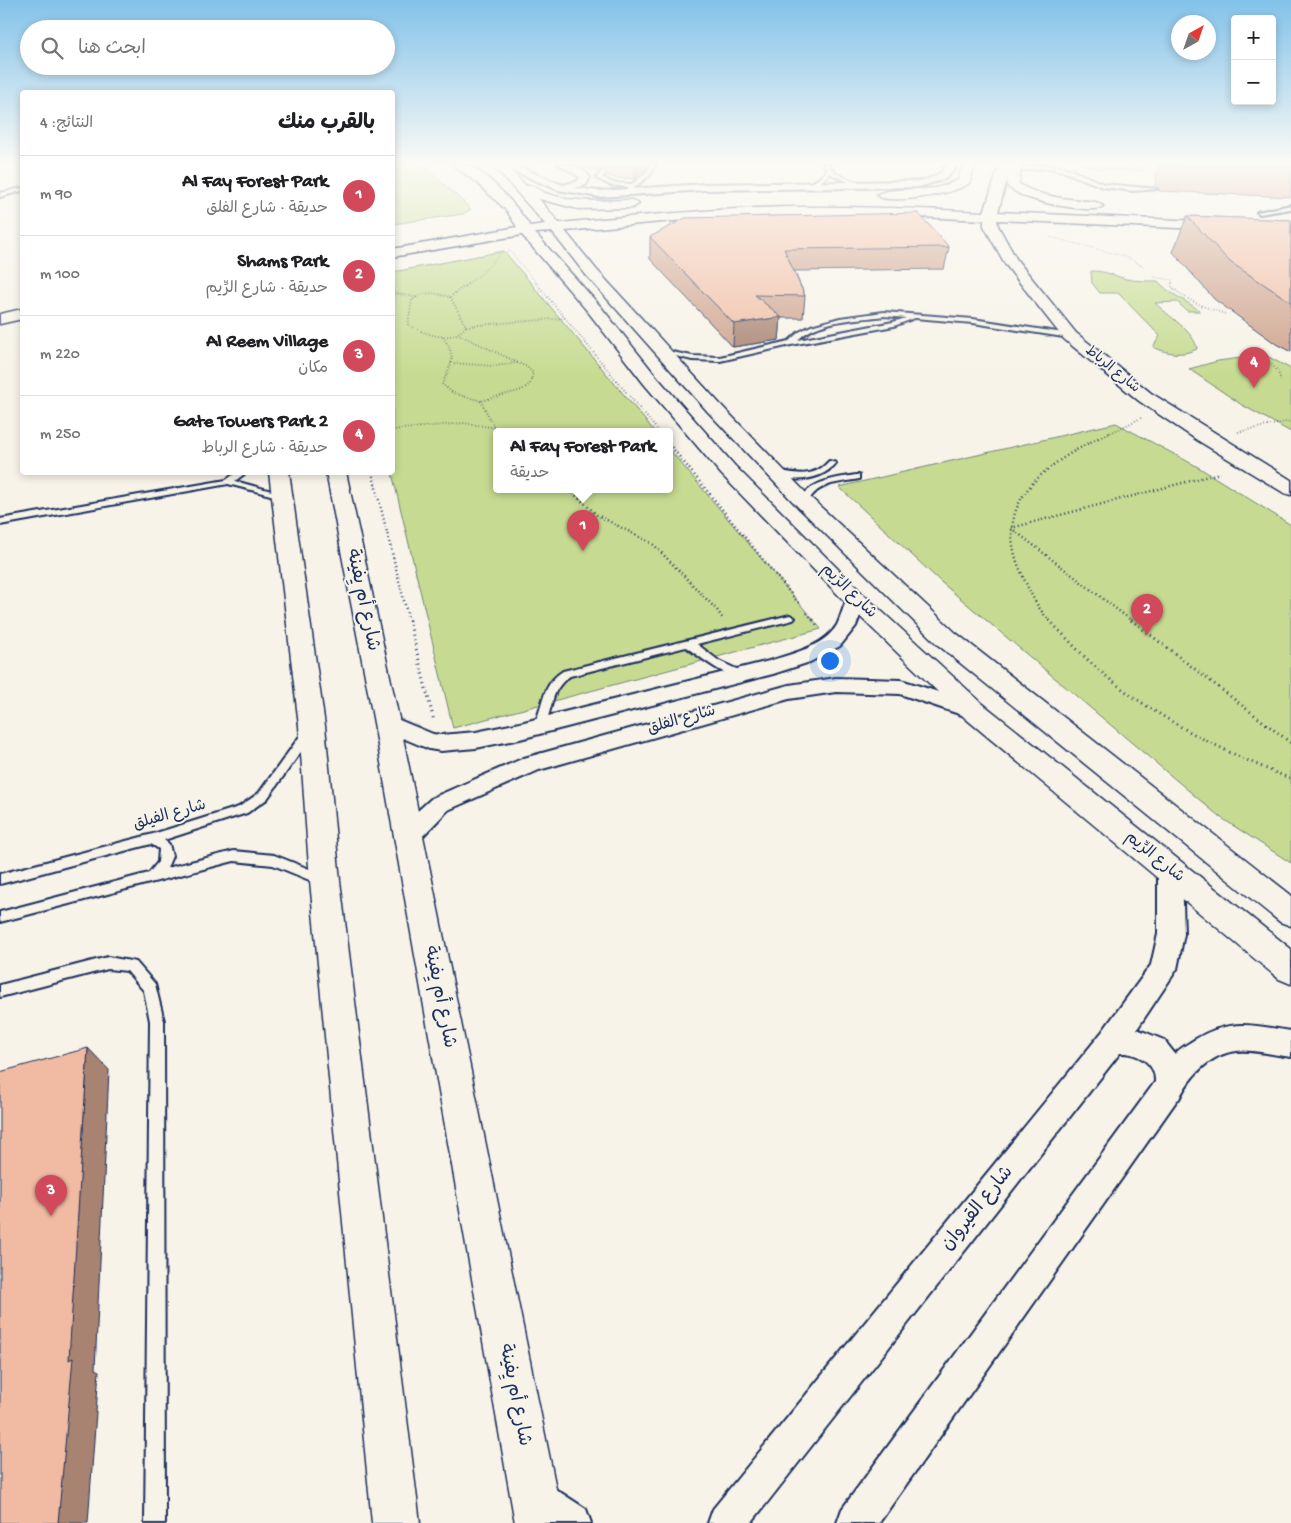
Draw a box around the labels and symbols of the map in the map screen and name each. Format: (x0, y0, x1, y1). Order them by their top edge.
north arrow (1171, 15, 1216, 60)
street label: شارع الرباط (1081, 343, 1143, 397)
pin: 4 (1238, 347, 1270, 388)
pin: 1 (567, 510, 599, 551)
street label: شارع أم يِفينة (338, 546, 386, 654)
street label: شارع الرِّيم (816, 560, 881, 623)
pin: 2 (1131, 594, 1163, 635)
your location (817, 648, 843, 674)
street label: شارع الفلق (646, 702, 718, 740)
street label: شارع الفيلق (131, 797, 209, 835)
street label: شارع الرِّيم (1121, 827, 1188, 888)
street label: شارع أم يِفينة (416, 943, 462, 1051)
street label: شارع القيروان (937, 1162, 1019, 1256)
pin: 3 (35, 1175, 67, 1216)
street label: شارع أم يِفينة (491, 1341, 537, 1449)

